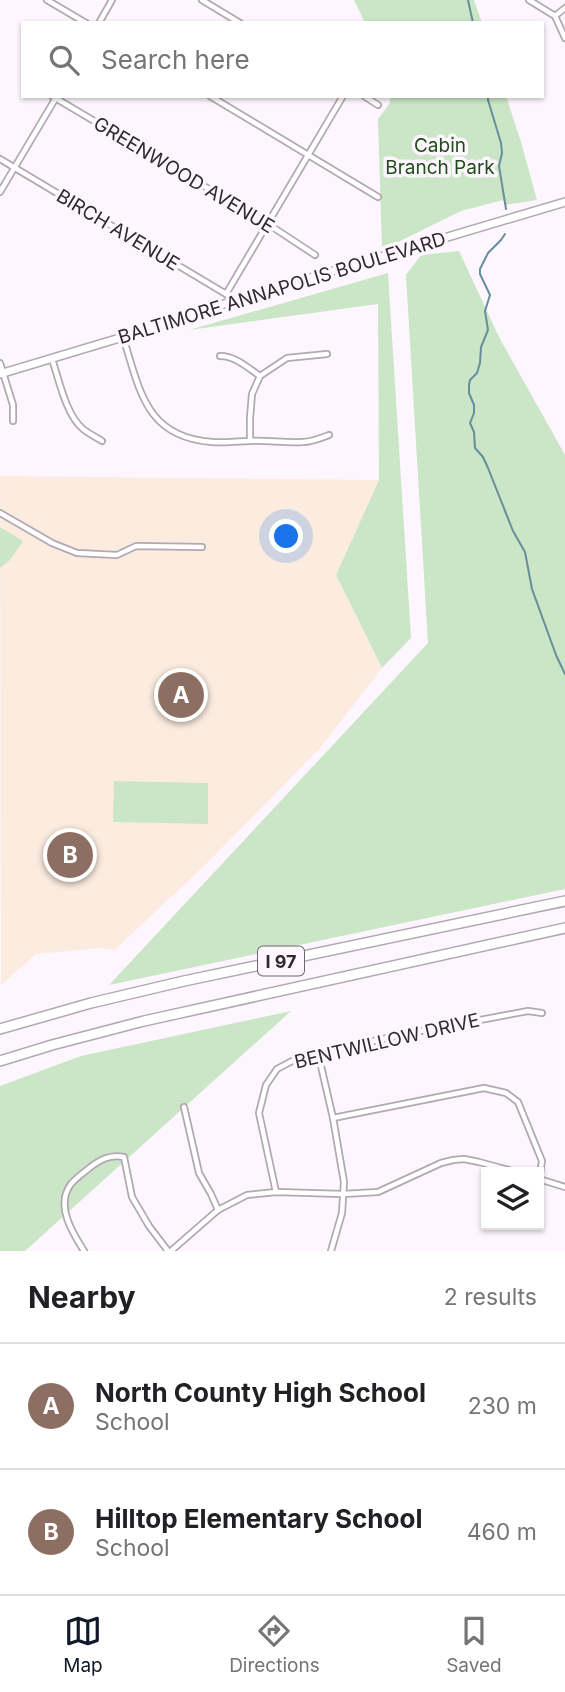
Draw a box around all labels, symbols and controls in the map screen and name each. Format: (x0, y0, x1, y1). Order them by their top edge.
search box (21, 21, 544, 98)
icon: search (45, 41, 83, 79)
text: Search here (101, 44, 250, 75)
street label: GREENWOOD AVENUE (90, 112, 278, 238)
park label: Cabin Branch Park (385, 134, 495, 179)
street label: BIRCH AVENUE (52, 184, 184, 276)
street label: BALTIMORE ANNAPOLIS BOULEVARD (115, 227, 449, 349)
your location (269, 519, 303, 553)
pin: A (158, 669, 204, 721)
pin: B (47, 829, 93, 881)
road number: I 97 (258, 946, 304, 976)
street label: BENTWILLOW DRIVE (292, 1008, 482, 1074)
map controls (481, 1167, 544, 1230)
button: layers (481, 1167, 544, 1230)
text: Nearby (28, 1279, 136, 1315)
text: 2 results (444, 1283, 537, 1311)
text: North County High School (95, 1377, 426, 1408)
text: A (42, 1392, 60, 1420)
text: 230 m (468, 1392, 537, 1420)
text: School (95, 1408, 170, 1436)
text: Hilltop Elementary School (95, 1503, 422, 1534)
text: B (43, 1518, 59, 1546)
text: 460 m (467, 1518, 537, 1546)
text: School (95, 1534, 170, 1562)
tab: Map (63, 1612, 103, 1677)
tab: Directions (229, 1612, 320, 1677)
tab: Saved (446, 1612, 502, 1677)

